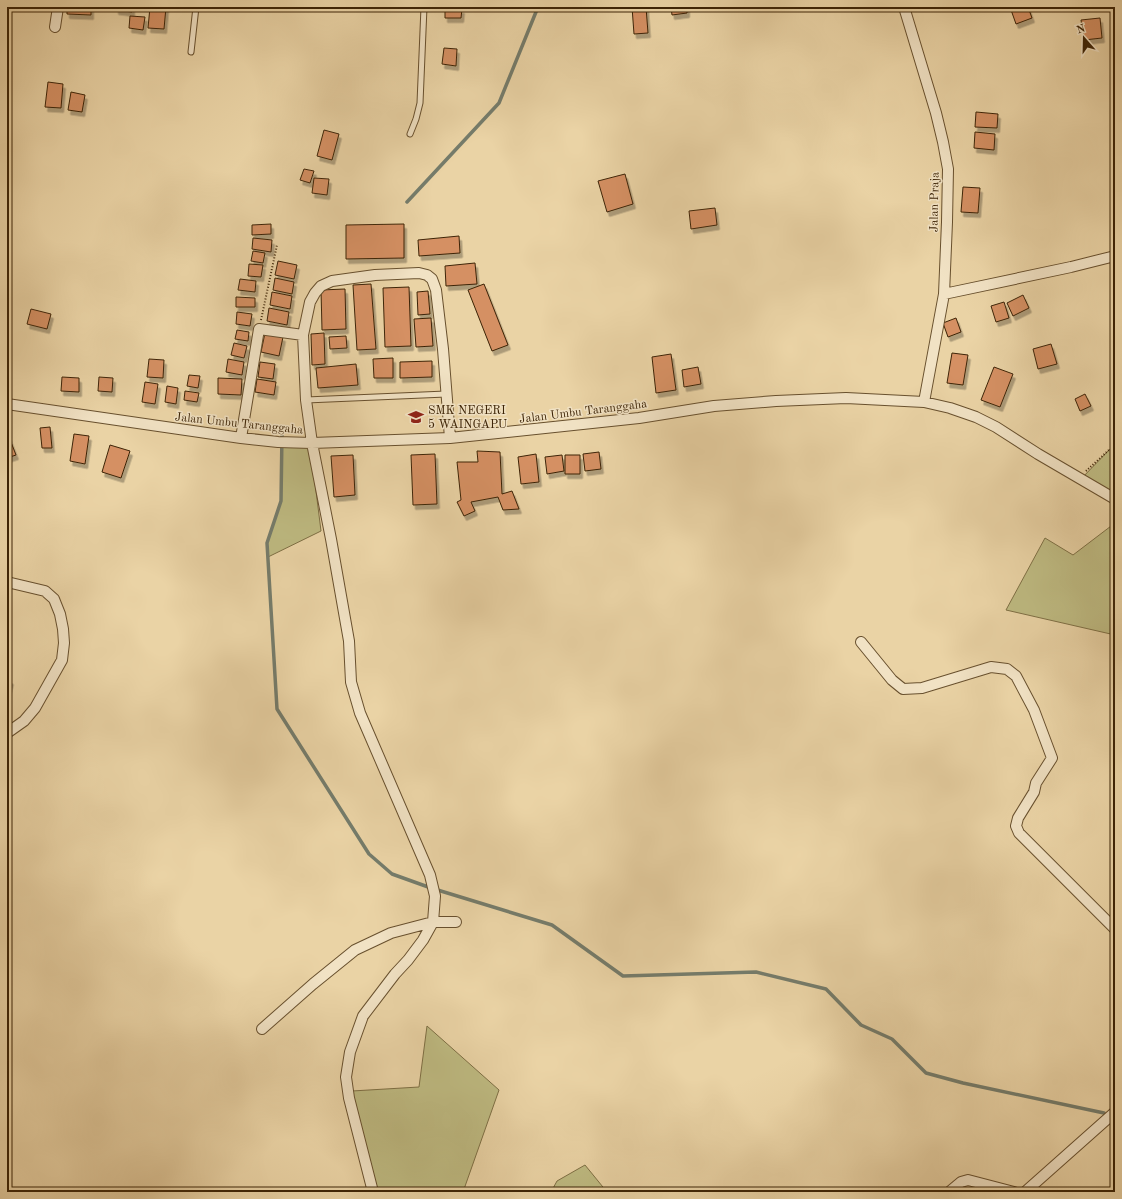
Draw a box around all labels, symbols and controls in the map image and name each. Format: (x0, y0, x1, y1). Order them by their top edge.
north arrow (1064, 18, 1104, 58)
text: N (1075, 23, 1087, 37)
street label: Jalan Praja (928, 172, 942, 232)
street label: Jalan Umbu Taranggaha (518, 398, 648, 426)
place label: SMK NEGERI 5 WAINGAPU (428, 405, 508, 431)
school or university icon: SMK NEGERI 5 WAINGAPU (407, 408, 425, 426)
street label: Jalan Umbu Taranggaha (174, 411, 304, 437)

